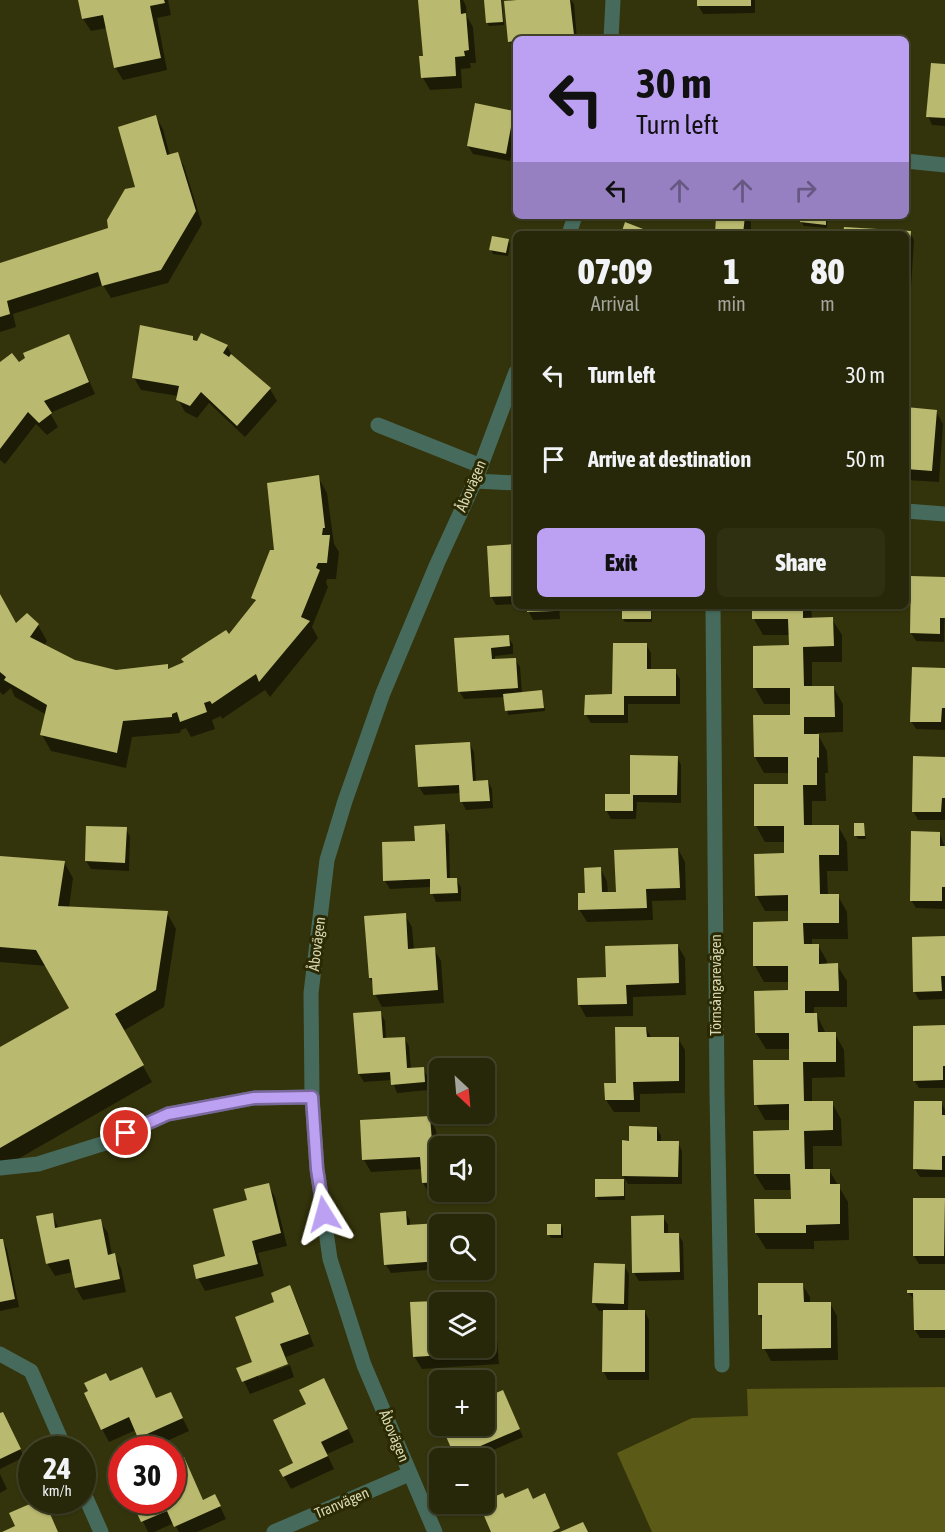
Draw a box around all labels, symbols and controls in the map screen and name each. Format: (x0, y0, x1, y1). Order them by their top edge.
text: 30 m (636, 59, 711, 107)
icon: left (537, 60, 615, 138)
text: Turn left (636, 109, 719, 140)
icon: left (600, 174, 633, 207)
icon: ahead (663, 174, 696, 207)
icon: ahead (726, 174, 759, 207)
icon: right (789, 174, 822, 207)
text: 07:09 (578, 250, 652, 292)
text: 1 (723, 250, 740, 292)
text: 80 (810, 250, 844, 292)
text: Arrival (591, 292, 639, 315)
text: min (717, 292, 746, 315)
text: m (820, 292, 835, 315)
icon: left (537, 359, 570, 392)
text: Turn left (588, 362, 655, 388)
text: 30 m (845, 362, 885, 388)
icon: arrive (537, 443, 570, 476)
text: Arrive at destination (588, 446, 751, 472)
text: 50 m (845, 446, 885, 472)
street label: Åbovägen (452, 457, 489, 514)
button: Exit (537, 528, 705, 597)
button: Share (717, 528, 885, 597)
street label: Åbovägen (305, 916, 328, 972)
street label: Törnsångarevägen (707, 934, 724, 1036)
north arrow (429, 1058, 495, 1124)
map controls (429, 1058, 495, 1514)
pin (100, 1107, 151, 1158)
icon: arrive (109, 1116, 142, 1149)
button: sound (429, 1136, 495, 1202)
position arrow (292, 1182, 356, 1246)
button: search (429, 1214, 495, 1280)
button: layers (429, 1292, 495, 1358)
button: + (429, 1370, 495, 1436)
street label: Åbovägen (376, 1407, 413, 1464)
speed limit sign: 30 (108, 1436, 186, 1514)
button: − (429, 1448, 495, 1514)
text: 24 (43, 1451, 71, 1485)
text: km/h (42, 1482, 72, 1499)
street label: Tranvägen (312, 1484, 372, 1522)

